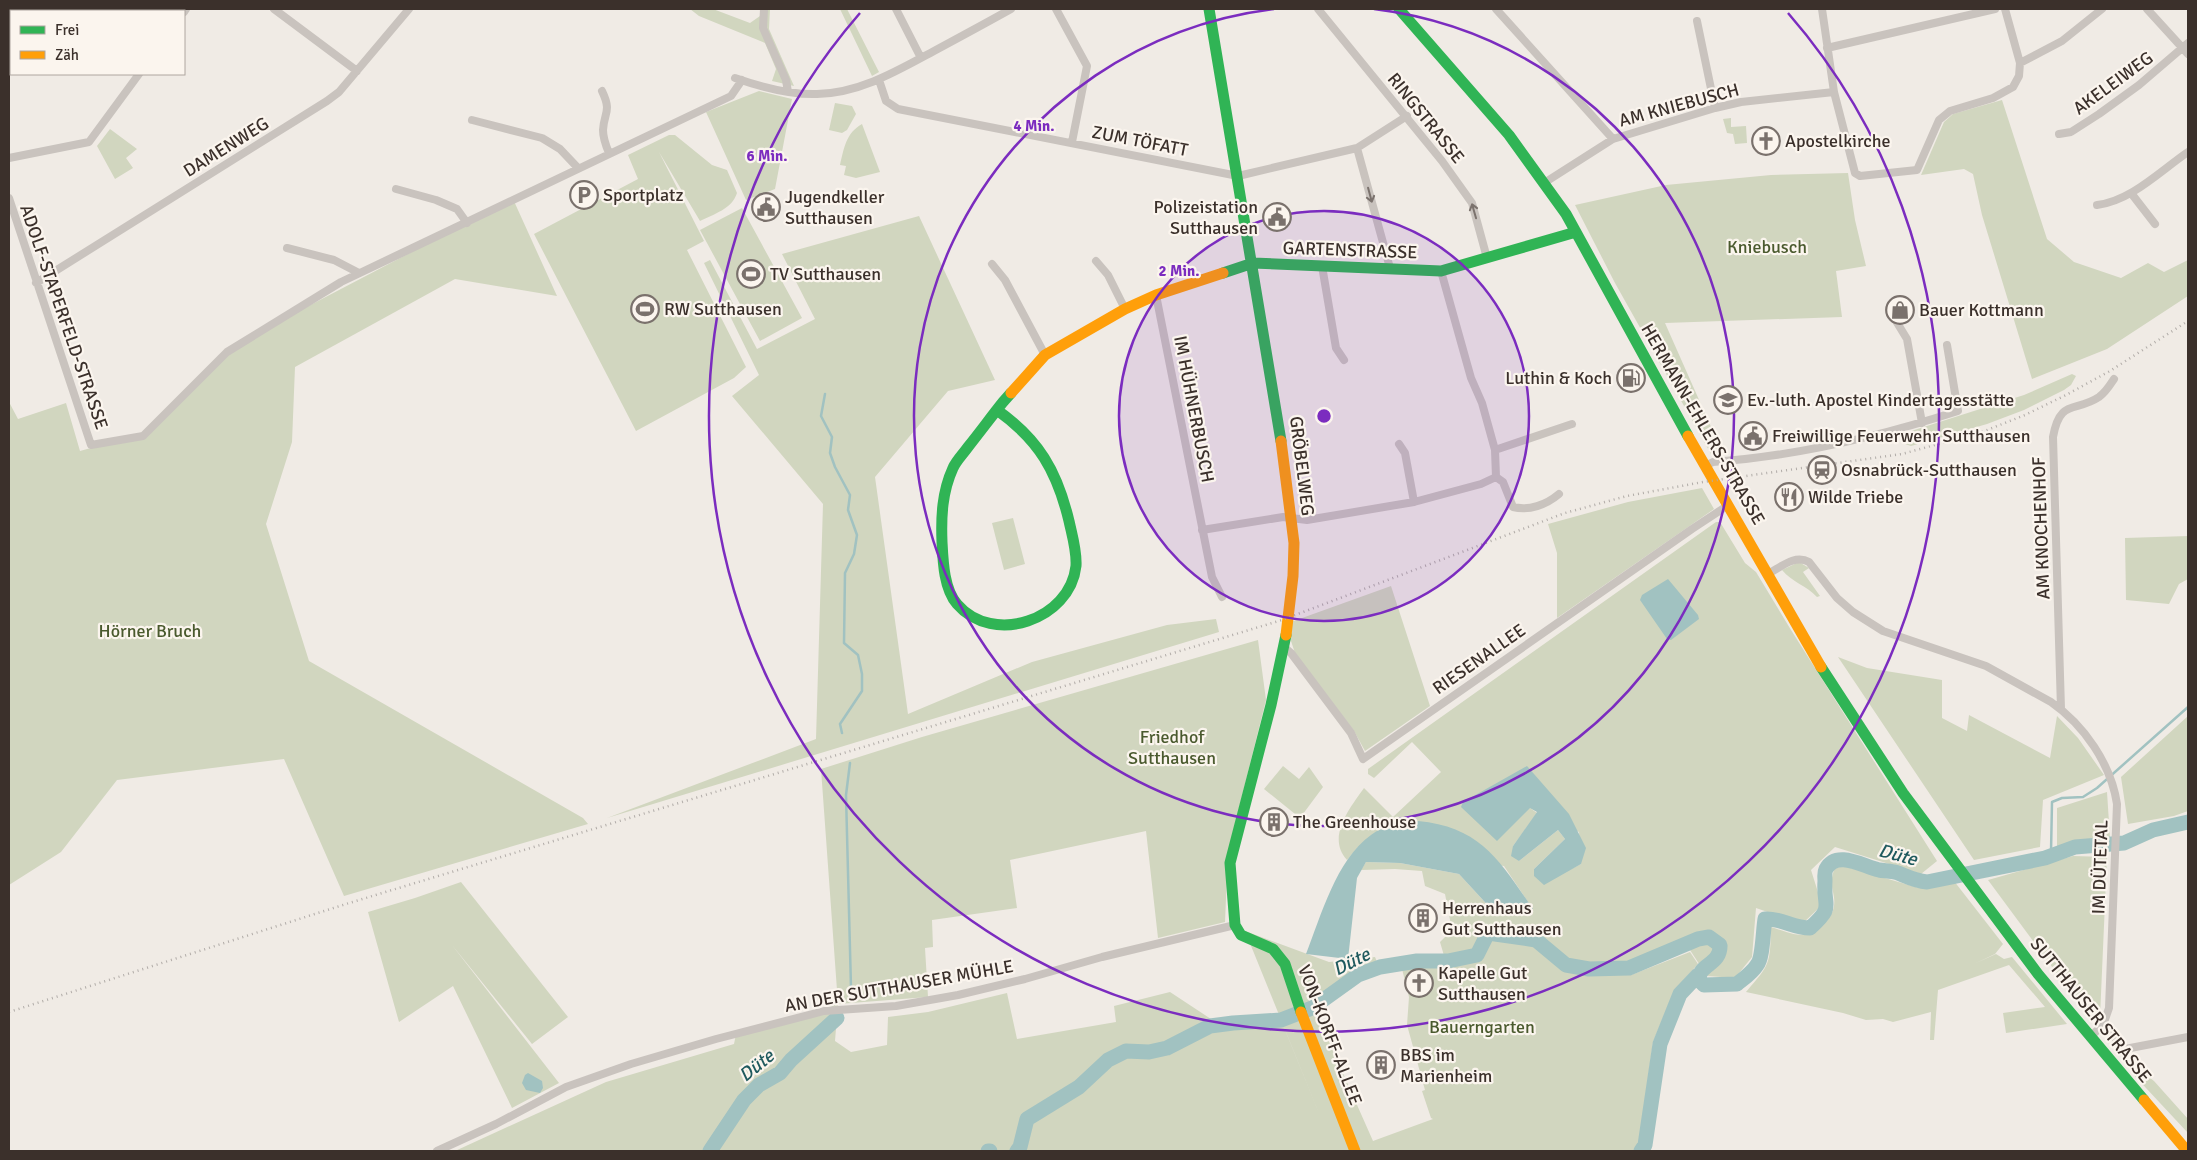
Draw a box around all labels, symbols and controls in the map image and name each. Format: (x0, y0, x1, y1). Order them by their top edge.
legend (10, 10, 185, 75)
text: Frei (55, 21, 79, 39)
text: Zäh (55, 46, 79, 64)
street label: AKELEIWEG (2069, 47, 2157, 119)
street label: RINGSTRASSE (1383, 68, 1469, 168)
street label: AM KNIEBUSCH (1616, 78, 1742, 132)
street label: DAMENWEG (179, 112, 273, 182)
text: 4 Min. (1014, 117, 1054, 135)
street label: ZUM TÖFATT (1090, 121, 1190, 161)
church icon: Apostelkirche (1751, 126, 1781, 156)
place label: Apostelkirche (1785, 130, 1891, 152)
text: 6 Min. (747, 147, 787, 165)
parking icon: Sportplatz (569, 180, 599, 210)
place label: Sportplatz (603, 184, 684, 206)
place label: Jugendkeller Sutthausen (785, 186, 885, 229)
one-way arrow (1366, 186, 1375, 202)
public building icon: Jugendkeller Sutthausen (751, 192, 781, 222)
place label: Polizeistation Sutthausen (1154, 196, 1258, 239)
street label: ADOLF-STAPERFELD-STRASSE (15, 202, 113, 432)
public building icon: Polizeistation Sutthausen (1262, 202, 1292, 232)
one-way arrow (1469, 203, 1478, 219)
park label: Kniebusch (1727, 236, 1807, 258)
street label: GARTENSTRASSE (1282, 237, 1418, 263)
sports icon: TV Sutthausen (736, 259, 766, 289)
text: 2 Min. (1159, 262, 1199, 280)
place label: TV Sutthausen (770, 263, 881, 285)
sports icon: RW Sutthausen (630, 294, 660, 324)
shop icon: Bauer Kottmann (1885, 295, 1915, 325)
place label: RW Sutthausen (664, 298, 782, 320)
place label: Bauer Kottmann (1919, 299, 2044, 321)
street label: HERMANN-EHLERS-STRASSE (1636, 319, 1770, 529)
street label: IM HÜHNERBUSCH (1169, 334, 1219, 484)
fuel station icon: Luthin & Koch (1616, 363, 1646, 393)
place label: Luthin & Koch (1505, 367, 1612, 389)
school or university icon: Ev.-luth. Apostel Kindertagesstätte (1713, 385, 1743, 415)
place label: Ev.-luth. Apostel Kindertagesstätte (1747, 389, 2014, 411)
centre of rings (1315, 407, 1333, 425)
street label: GRÖBELWEG (1285, 415, 1319, 517)
public building icon: Freiwillige Feuerwehr Sutthausen (1738, 421, 1768, 451)
place label: Freiwillige Feuerwehr Sutthausen (1772, 425, 2031, 447)
station icon: Osnabrück-Sutthausen (1807, 455, 1837, 485)
street label: AM KNOCHENHOF (2028, 456, 2054, 600)
place label: Osnabrück-Sutthausen (1841, 459, 2017, 481)
restaurant icon: Wilde Triebe (1774, 482, 1804, 512)
place label: Wilde Triebe (1808, 486, 1903, 508)
street label: RIESENALLEE (1428, 619, 1530, 699)
park label: Hörner Bruch (99, 620, 201, 642)
park label: Friedhof Sutthausen (1128, 726, 1216, 769)
building icon: The Greenhouse (1259, 807, 1289, 837)
place label: The Greenhouse (1293, 811, 1416, 833)
street label: IM DÜTETAL (2087, 819, 2113, 915)
water label: Düte (1876, 838, 1921, 872)
place label: Herrenhaus Gut Sutthausen (1442, 897, 1562, 940)
building icon: Herrenhaus Gut Sutthausen (1408, 903, 1438, 933)
street label: SUTTHAUSER STRASSE (2026, 933, 2156, 1087)
water label: Düte (1329, 942, 1375, 981)
street label: AN DER SUTTHAUSER MÜHLE (783, 955, 1015, 1017)
street label: VON-KORFF-ALLEE (1293, 962, 1367, 1108)
place label: Kapelle Gut Sutthausen (1438, 962, 1527, 1005)
church icon: Kapelle Gut Sutthausen (1404, 968, 1434, 998)
park label: Bauerngarten (1429, 1016, 1535, 1038)
water label: Düte (734, 1043, 780, 1087)
place label: BBS im Marienheim (1400, 1044, 1492, 1087)
building icon: BBS im Marienheim (1366, 1050, 1396, 1080)

